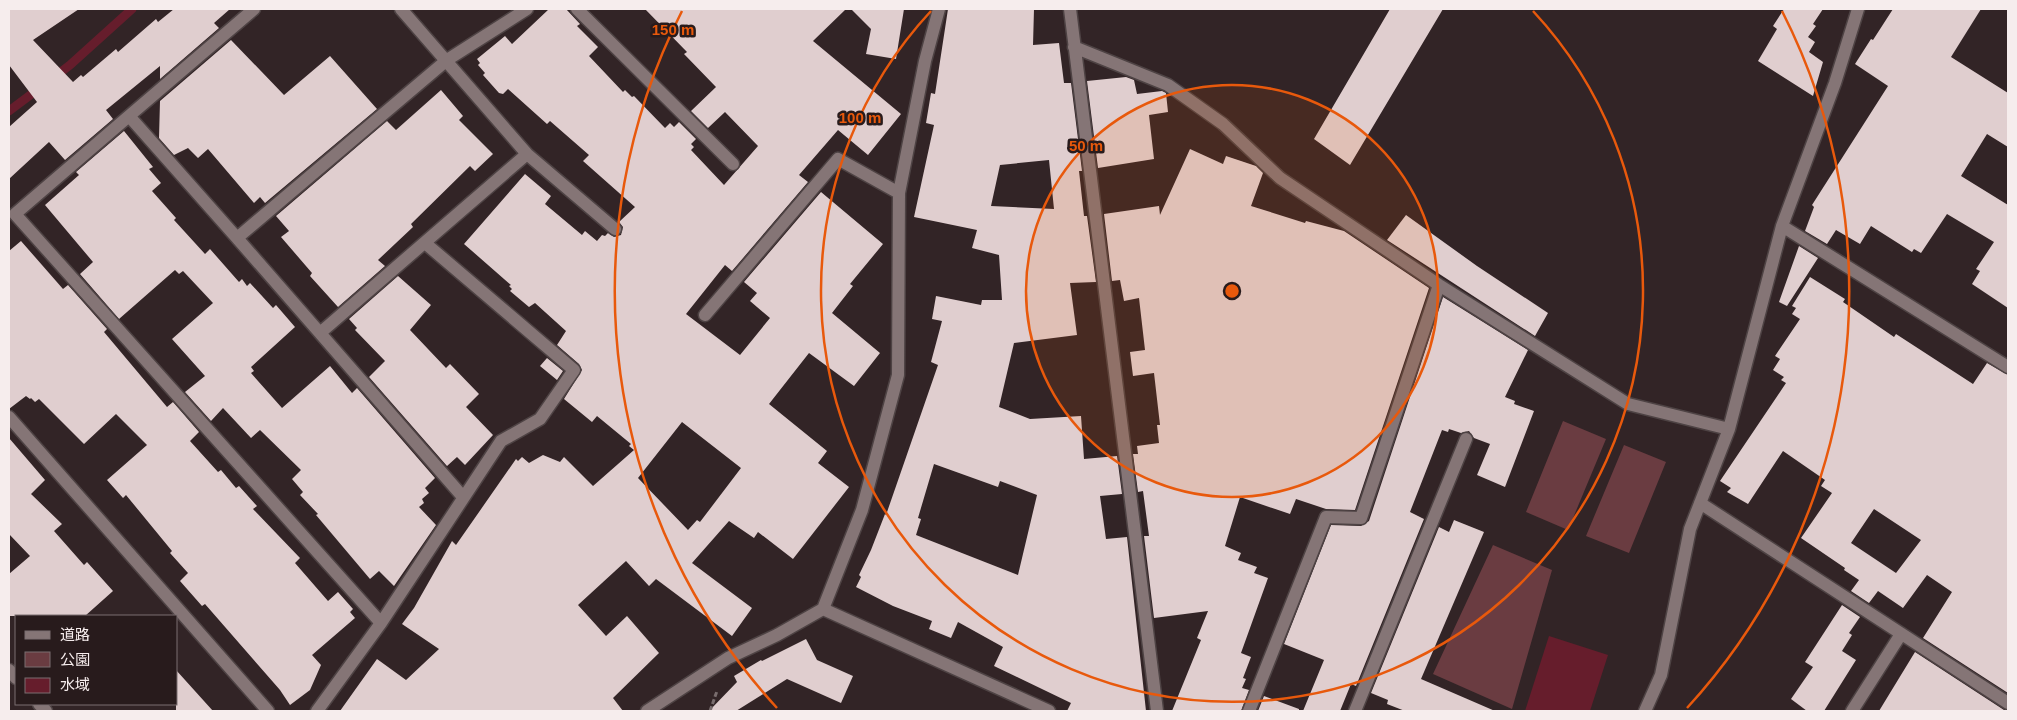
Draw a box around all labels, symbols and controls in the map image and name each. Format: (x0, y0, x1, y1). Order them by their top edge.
text: 150 m (652, 21, 694, 38)
text: 100 m (839, 109, 881, 126)
text: 50 m (1069, 137, 1103, 154)
centre of rings (1223, 282, 1241, 300)
legend (15, 615, 178, 705)
text: 道路 (60, 626, 90, 643)
text: 公園 (60, 651, 90, 668)
text: 水域 (60, 676, 90, 693)

